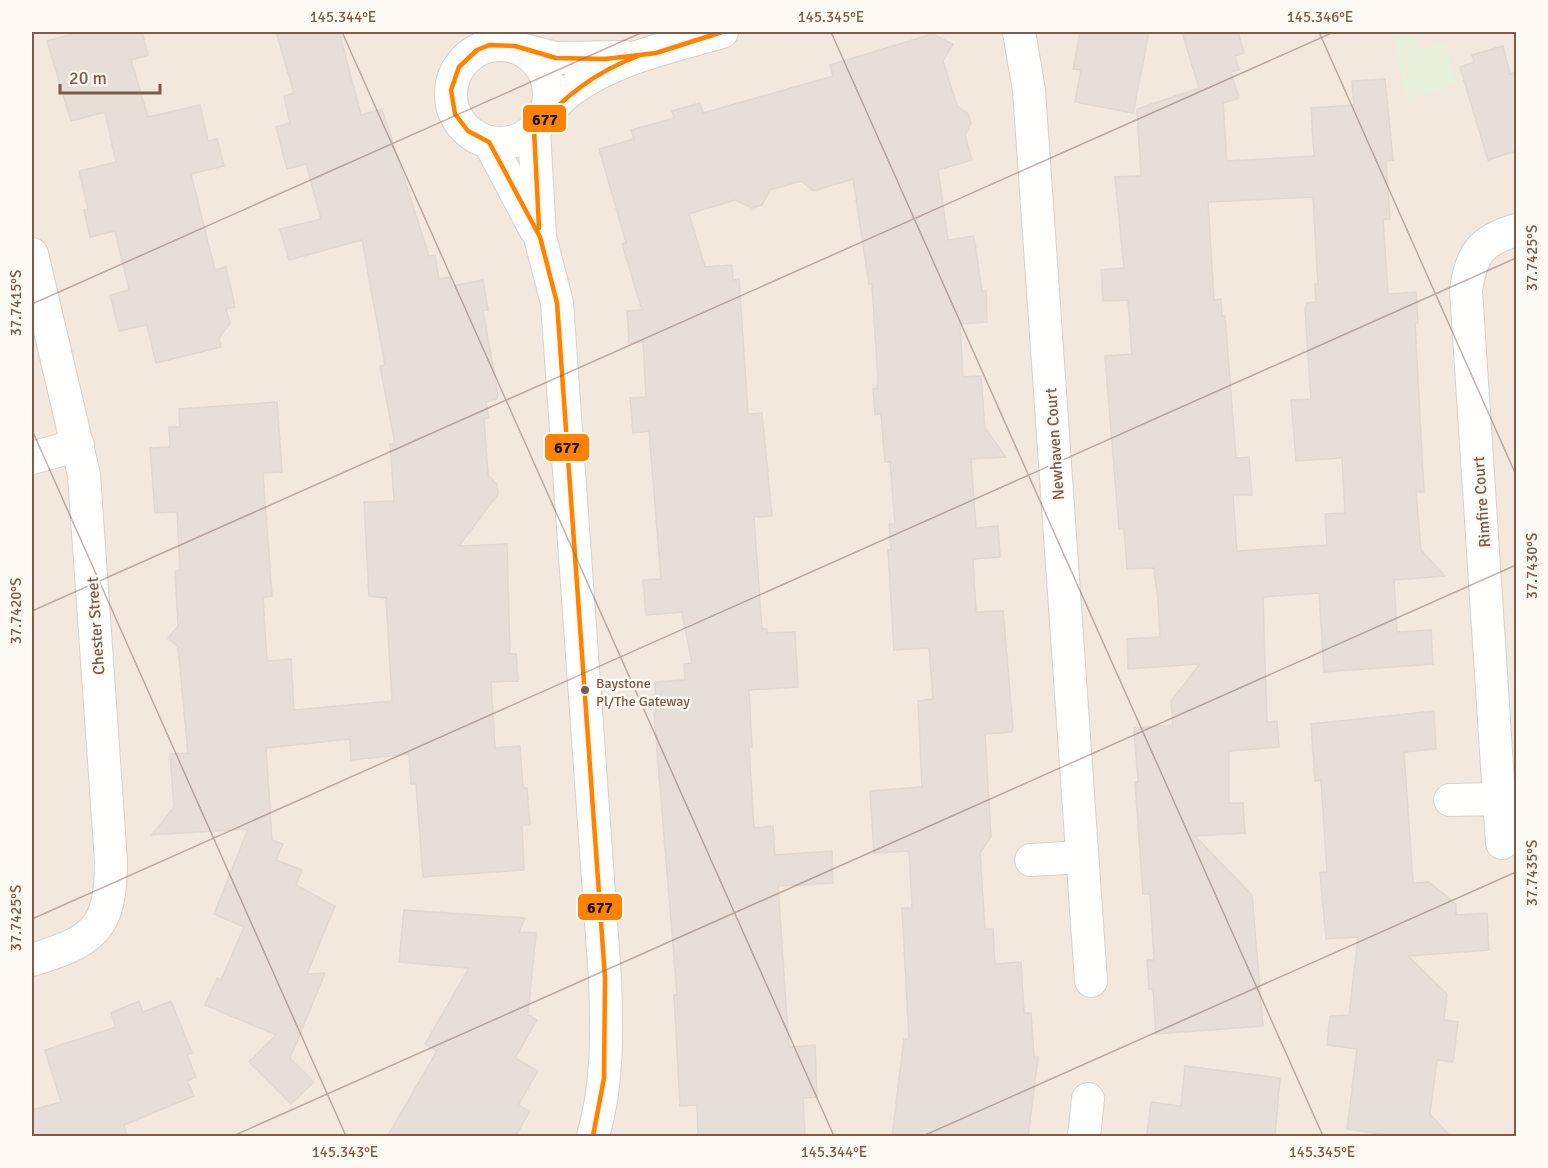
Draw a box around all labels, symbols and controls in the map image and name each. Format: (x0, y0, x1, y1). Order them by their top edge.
text: 145.344°E (310, 8, 376, 26)
text: 145.345°E (798, 8, 864, 26)
text: 145.346°E (1287, 8, 1353, 26)
scale bar (60, 57, 160, 95)
text: 20 m (69, 67, 107, 89)
line badge: 677 (522, 104, 567, 133)
text: 677 (532, 110, 558, 130)
text: 37.7425°S (1523, 225, 1541, 291)
text: 37.7415°S (7, 270, 25, 336)
street label: Newhaven Court (1041, 387, 1069, 501)
line badge: 677 (544, 433, 590, 462)
text: 677 (554, 438, 580, 458)
street label: Rimfire Court (1469, 455, 1495, 548)
text: 37.7430°S (1523, 533, 1541, 599)
street label: Chester Street (83, 576, 109, 675)
text: 37.7420°S (7, 578, 25, 644)
place label: Baystone Pl/The Gateway (596, 675, 690, 710)
marker: Baystone Pl/The Gateway (579, 684, 591, 696)
text: 37.7435°S (1523, 840, 1541, 906)
text: 37.7425°S (7, 885, 25, 951)
line badge: 677 (577, 893, 623, 921)
text: 677 (587, 898, 613, 918)
text: 145.343°E (312, 1143, 378, 1161)
text: 145.344°E (801, 1143, 867, 1161)
text: 145.345°E (1289, 1143, 1355, 1161)

